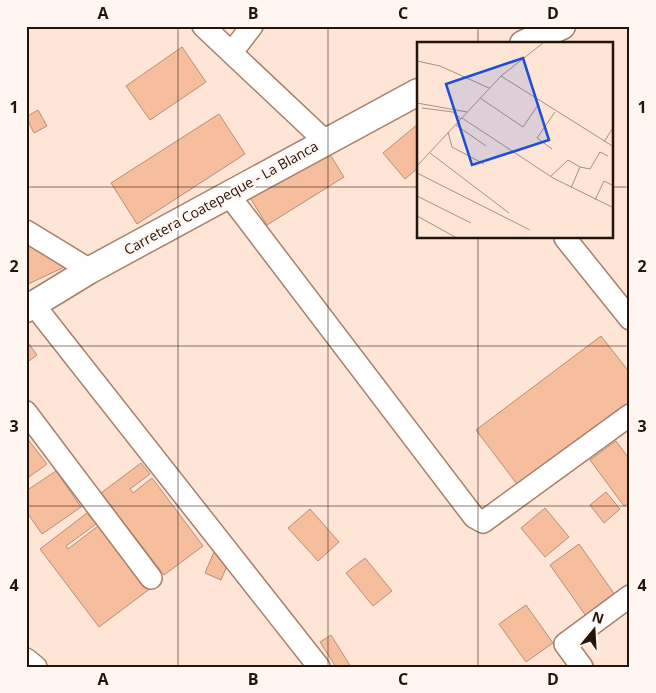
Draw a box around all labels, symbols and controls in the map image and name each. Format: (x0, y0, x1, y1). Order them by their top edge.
text: A (97, 2, 109, 24)
text: B (248, 2, 258, 24)
text: C (398, 2, 408, 24)
text: D (547, 2, 559, 24)
inset map (417, 42, 614, 239)
text: 1 (9, 96, 19, 118)
text: 1 (637, 96, 647, 118)
street label: Carretera Coatepeque - La Blanca (120, 136, 321, 259)
text: 2 (9, 255, 19, 277)
text: 2 (637, 255, 647, 277)
text: 3 (9, 415, 19, 437)
text: 3 (637, 415, 647, 437)
text: 4 (9, 574, 19, 596)
text: 4 (637, 574, 647, 596)
north arrow (568, 606, 618, 656)
text: N (590, 606, 607, 628)
text: A (97, 668, 109, 690)
text: B (248, 668, 258, 690)
text: C (398, 668, 408, 690)
text: D (547, 668, 559, 690)

